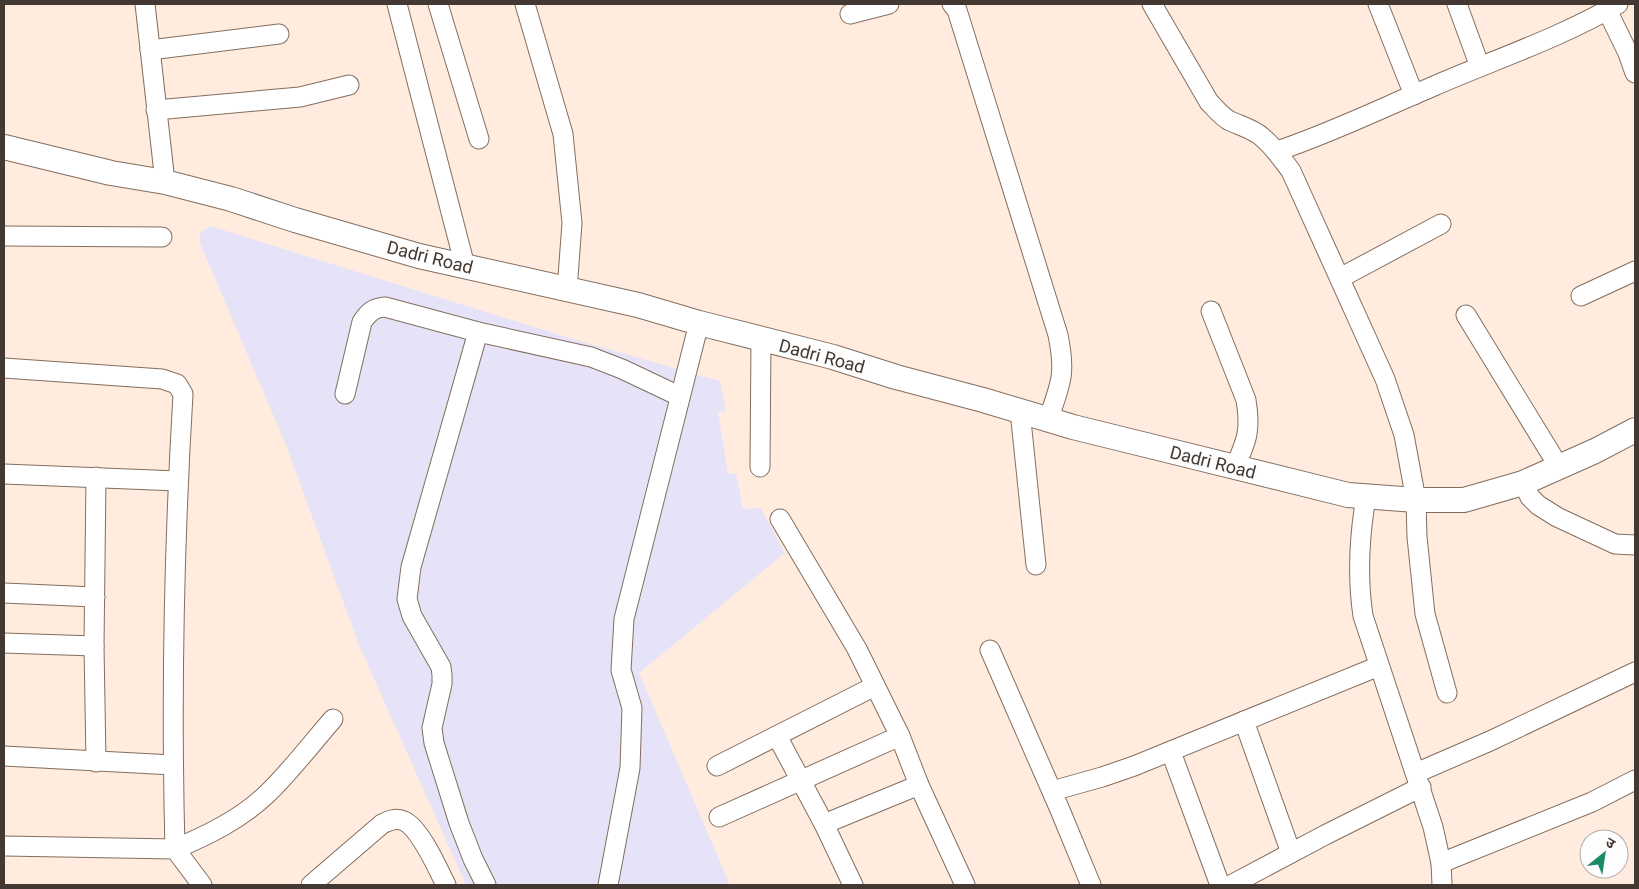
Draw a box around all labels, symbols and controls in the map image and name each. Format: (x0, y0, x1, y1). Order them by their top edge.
street label: Dadri Road (385, 236, 475, 278)
street label: Dadri Road (777, 334, 867, 378)
street label: Dadri Road (1168, 441, 1258, 483)
north arrow (1579, 829, 1629, 879)
text: उ (1603, 834, 1619, 852)

